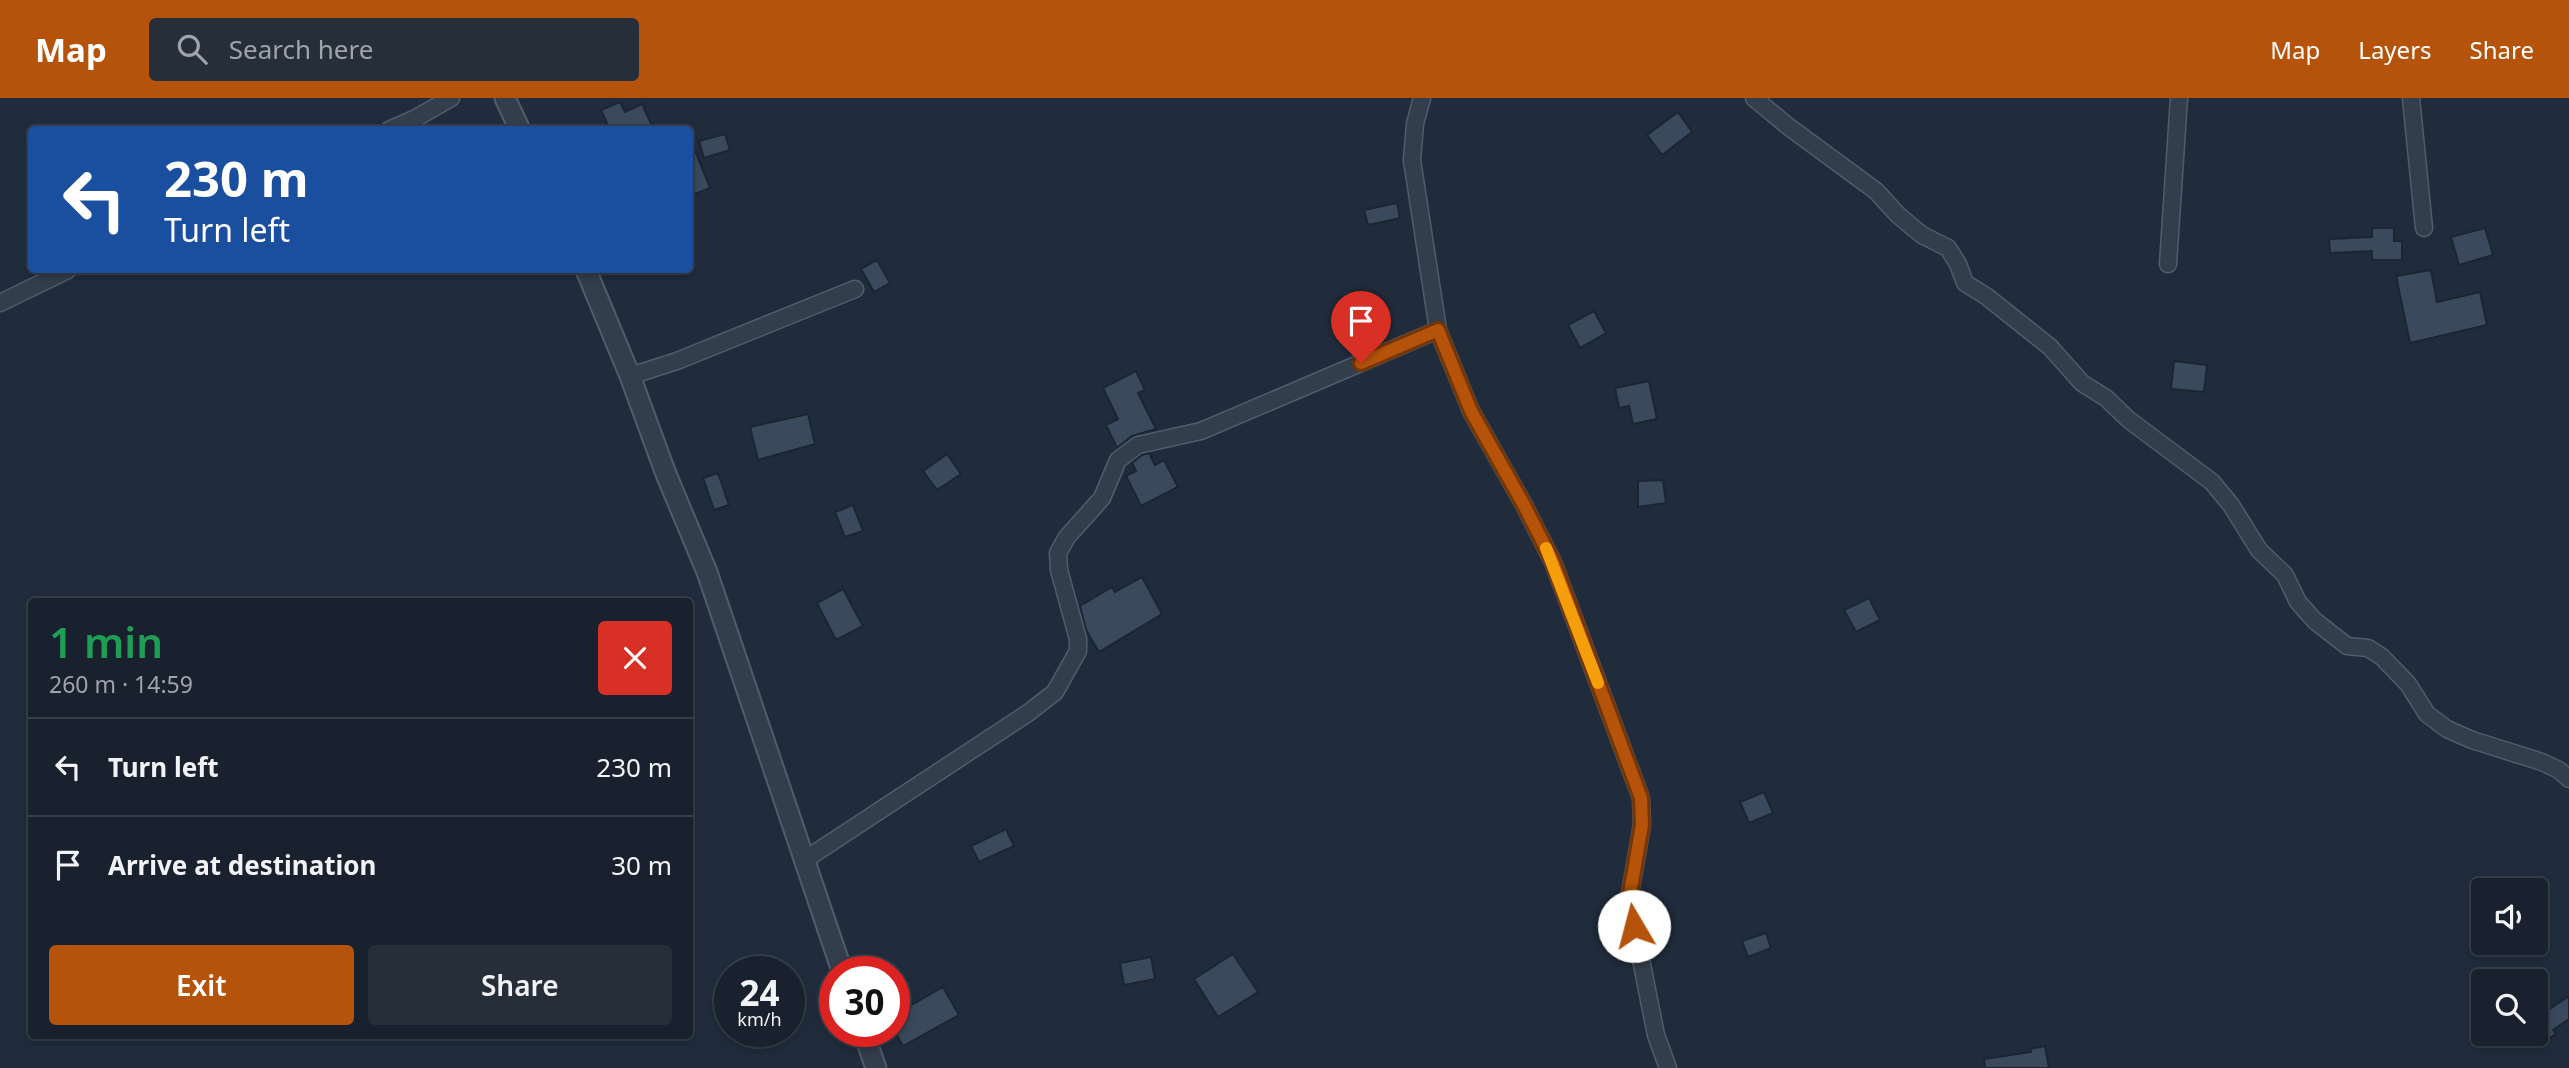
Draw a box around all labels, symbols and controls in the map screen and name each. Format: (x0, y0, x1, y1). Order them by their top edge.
search box (149, 18, 639, 81)
text: Map (35, 27, 107, 72)
icon: search (173, 30, 211, 68)
text: Search here (229, 31, 373, 67)
text: Map (2270, 33, 2320, 66)
text: Layers (2358, 33, 2432, 66)
text: Share (2470, 33, 2534, 66)
text: 230 m (164, 145, 309, 211)
icon: left (49, 154, 140, 245)
text: Turn left (164, 208, 290, 251)
pin (1331, 291, 1391, 363)
icon: arrive (1342, 302, 1380, 340)
text: 1 min (49, 613, 163, 670)
button: close (598, 621, 672, 695)
text: 260 m · 14:59 (49, 668, 193, 700)
icon: left (49, 748, 87, 786)
text: Turn left (108, 749, 219, 785)
text: 230 m (596, 749, 672, 785)
icon: arrive (49, 846, 87, 884)
text: Arrive at destination (108, 847, 377, 883)
text: 30 m (611, 847, 672, 883)
map controls (2471, 878, 2548, 1046)
button: sound (2471, 878, 2548, 955)
position arrow (1597, 889, 1671, 963)
button: Exit (49, 945, 354, 1025)
button: Share (368, 945, 672, 1025)
speed limit sign: 30 (819, 956, 910, 1047)
text: 24 (739, 969, 780, 1016)
button: search (2471, 969, 2548, 1046)
text: km/h (737, 1007, 782, 1031)

